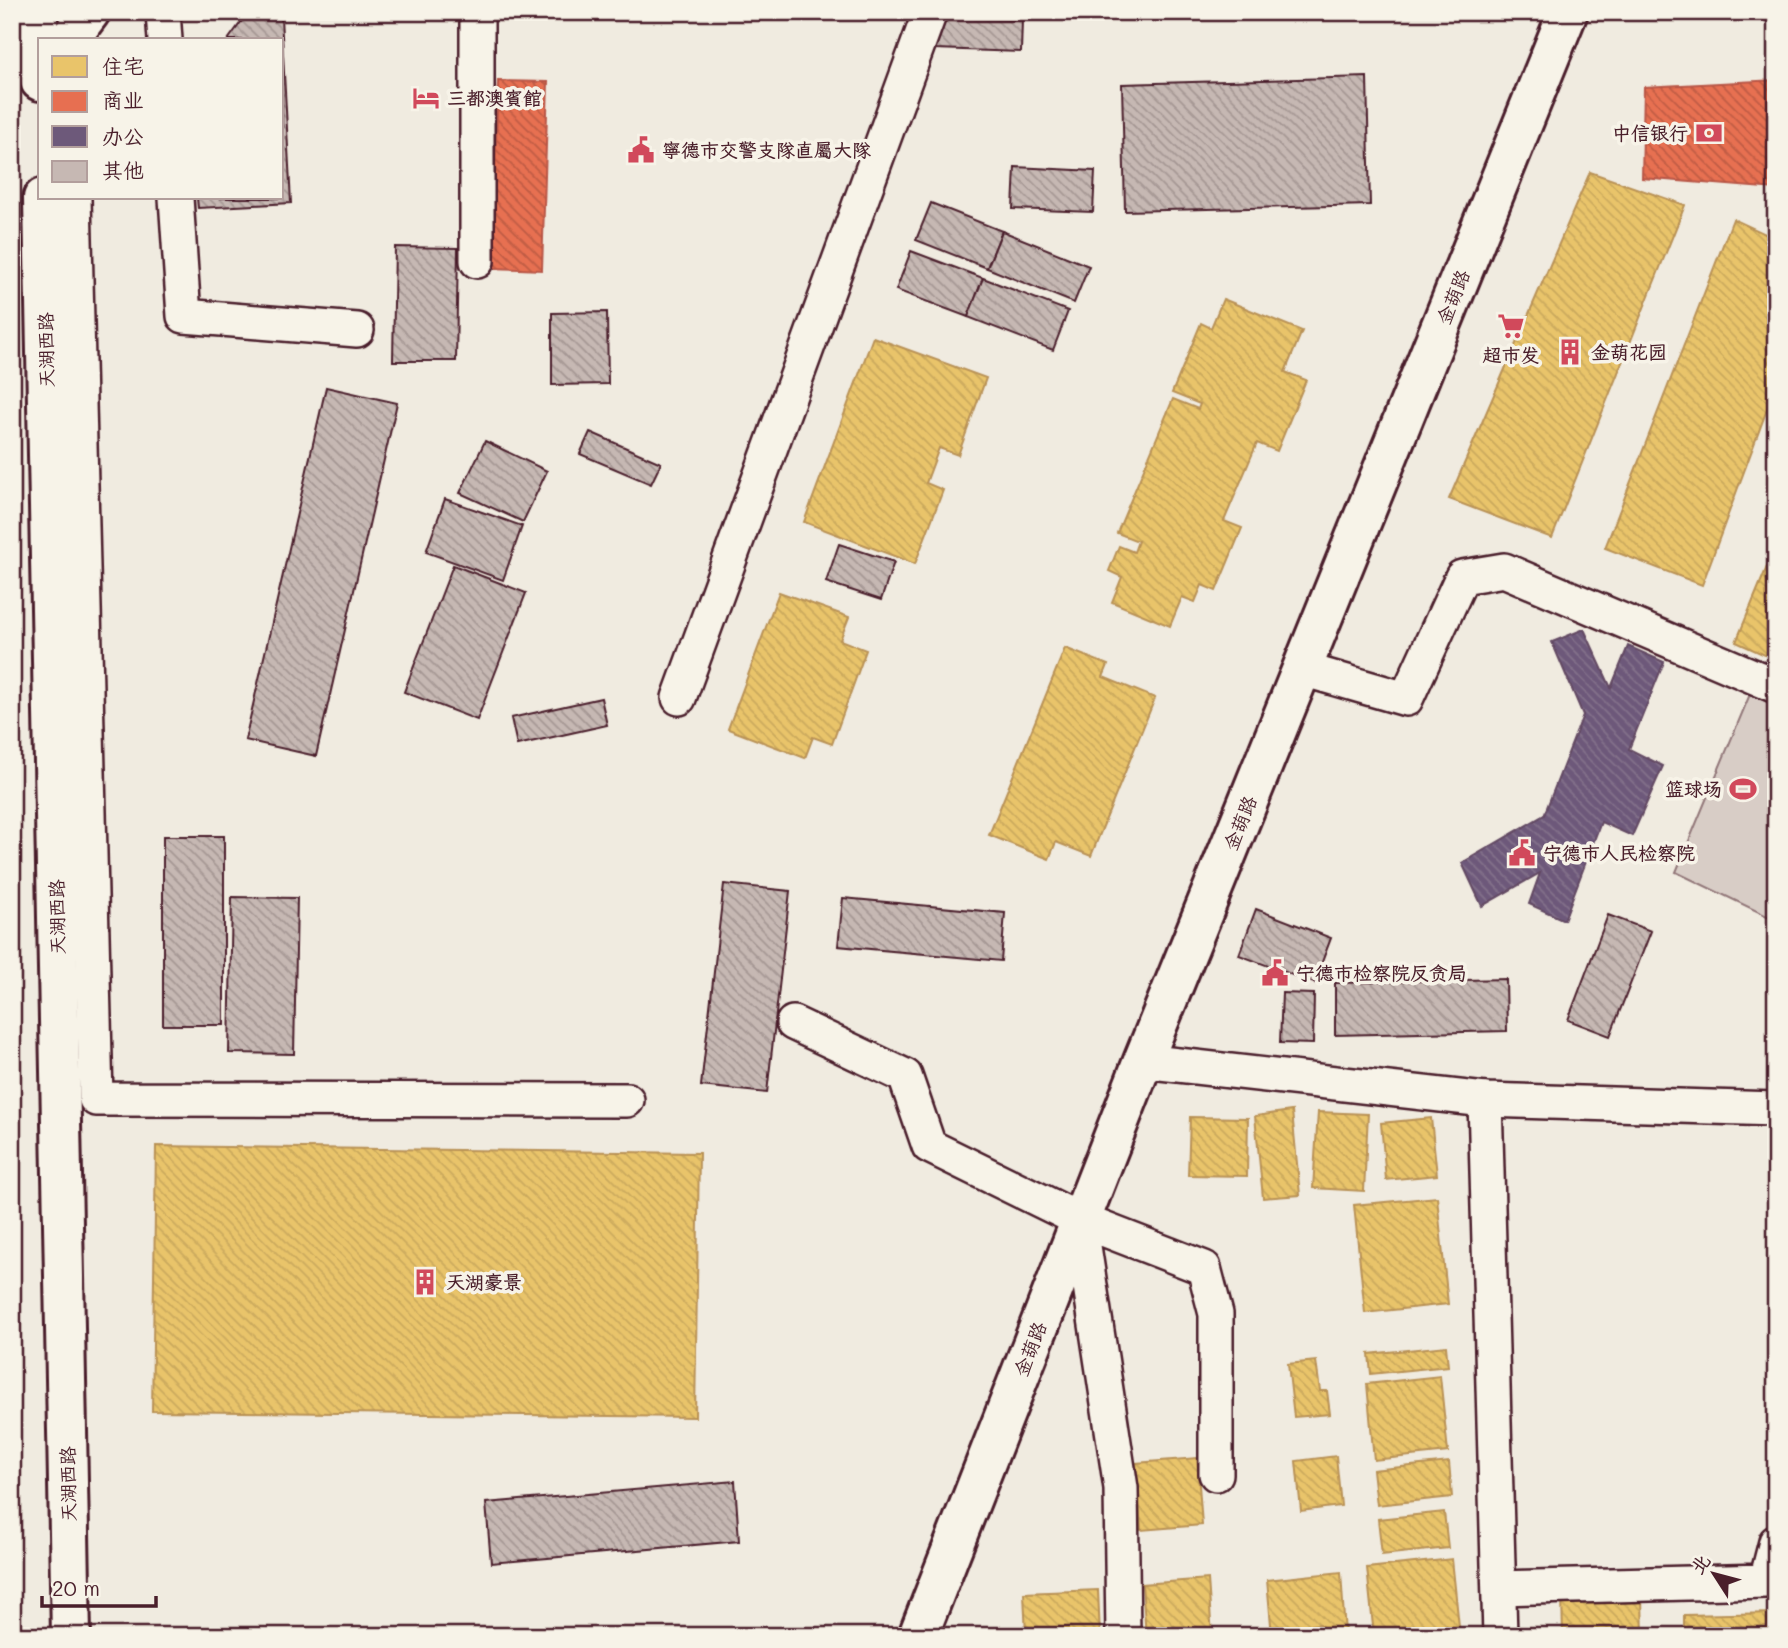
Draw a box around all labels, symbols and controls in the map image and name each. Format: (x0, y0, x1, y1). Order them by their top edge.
legend (38, 38, 284, 200)
text: 住宅 (102, 52, 144, 79)
hotel icon: 三都澳賓館 (411, 83, 441, 113)
place label: 三都澳賓館 (447, 85, 542, 110)
text: 商业 (102, 86, 144, 113)
bank icon: 中信银行 (1694, 118, 1724, 148)
place label: 中信银行 (1612, 120, 1688, 145)
text: 办公 (102, 122, 144, 149)
public building icon: 寧德市交警支隊直屬大隊 (626, 135, 656, 165)
place label: 寧德市交警支隊直屬大隊 (662, 137, 871, 162)
text: 其他 (102, 156, 144, 183)
street label: 金葫路 (1430, 266, 1475, 328)
supermarket icon: 超市发 (1496, 311, 1526, 341)
street label: 天湖西路 (32, 312, 59, 388)
building icon: 金葫花园 (1555, 337, 1585, 367)
place label: 金葫花园 (1591, 339, 1667, 364)
place label: 超市发 (1482, 342, 1540, 367)
sports icon: 篮球场 (1728, 774, 1758, 804)
place label: 篮球场 (1665, 776, 1722, 801)
street label: 金葫路 (1217, 792, 1262, 854)
public building icon: 宁德市人民检察院 (1507, 838, 1537, 868)
place label: 宁德市人民检察院 (1543, 840, 1695, 865)
street label: 天湖西路 (43, 879, 70, 955)
public building icon: 宁德市检察院反贪局 (1260, 958, 1290, 988)
place label: 宁德市检察院反贪局 (1296, 960, 1467, 985)
building icon: 天湖豪景 (410, 1267, 440, 1297)
place label: 天湖豪景 (446, 1269, 522, 1294)
street label: 金葫路 (1008, 1318, 1051, 1380)
street label: 天湖西路 (54, 1446, 81, 1522)
north arrow (1680, 1540, 1750, 1610)
text: 北 (1684, 1549, 1716, 1579)
scale bar (42, 1564, 156, 1608)
text: 20 m (52, 1574, 100, 1601)

